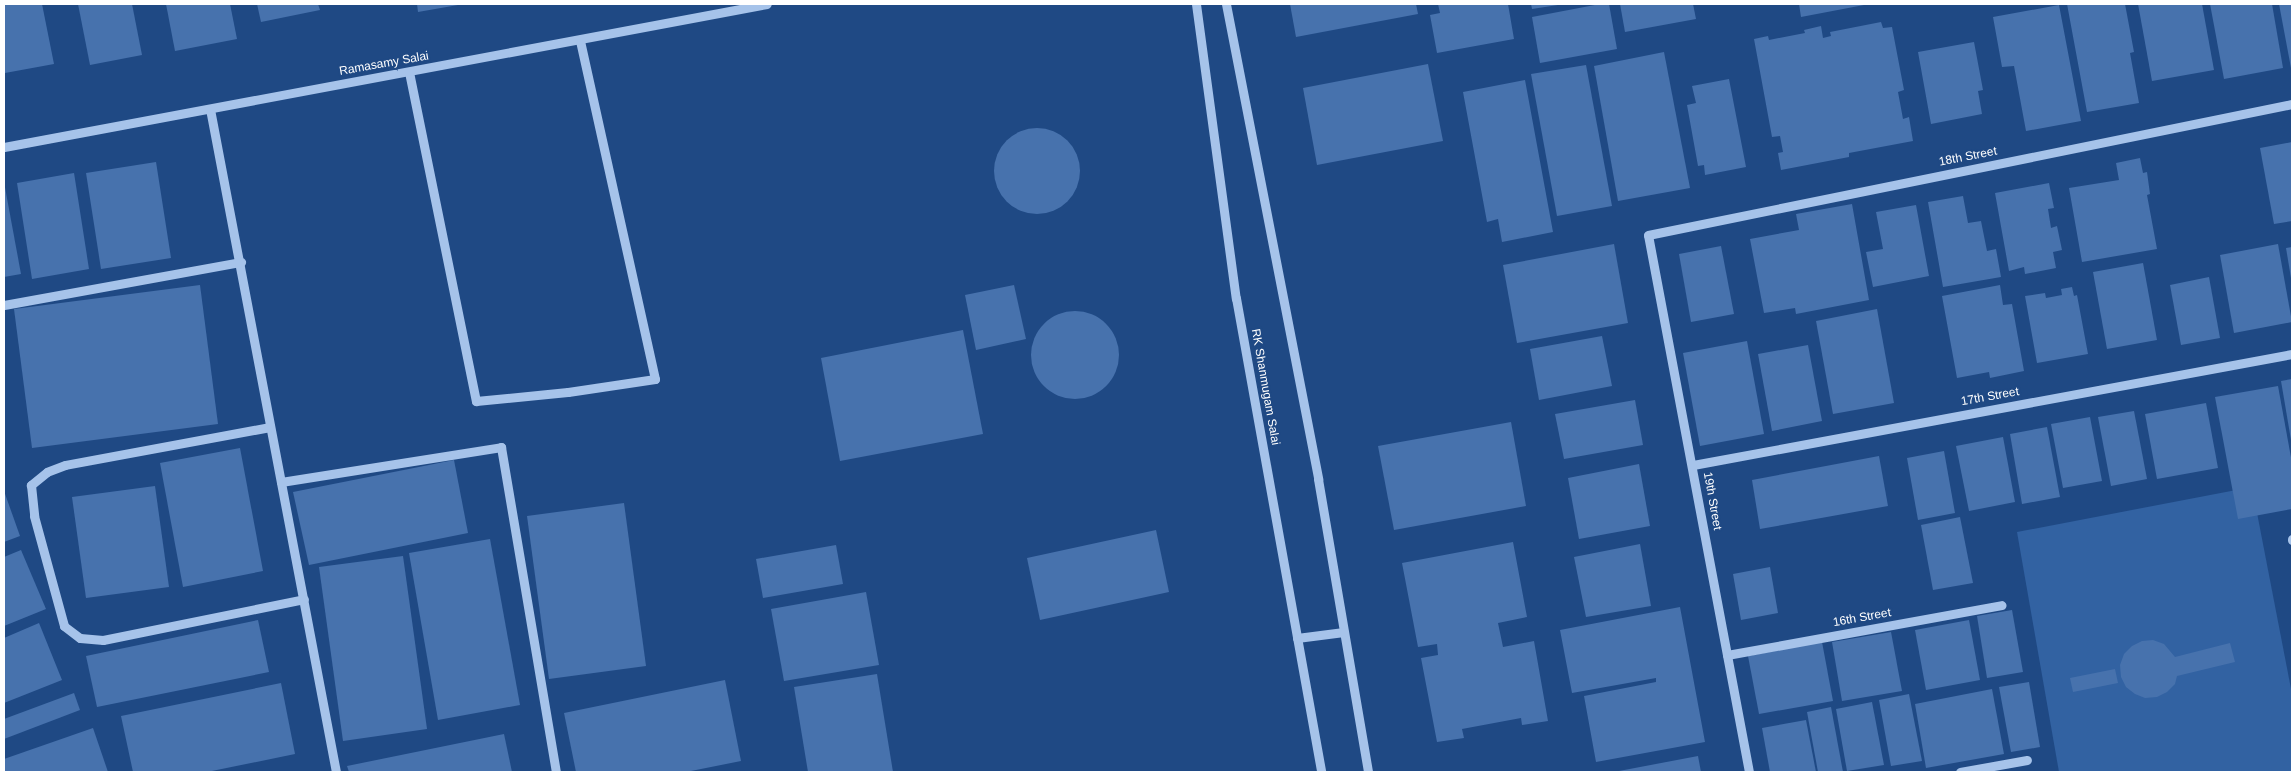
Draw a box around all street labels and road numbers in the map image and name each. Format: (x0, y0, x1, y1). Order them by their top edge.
street label: Ramasamy Salai (338, 49, 430, 79)
street label: 18th Street (1938, 144, 1998, 170)
street label: RK Shanmugam Salai (1248, 328, 1282, 446)
street label: 17th Street (1960, 385, 2020, 409)
street label: 19th Street (1700, 471, 1724, 531)
street label: 16th Street (1832, 606, 1892, 630)

